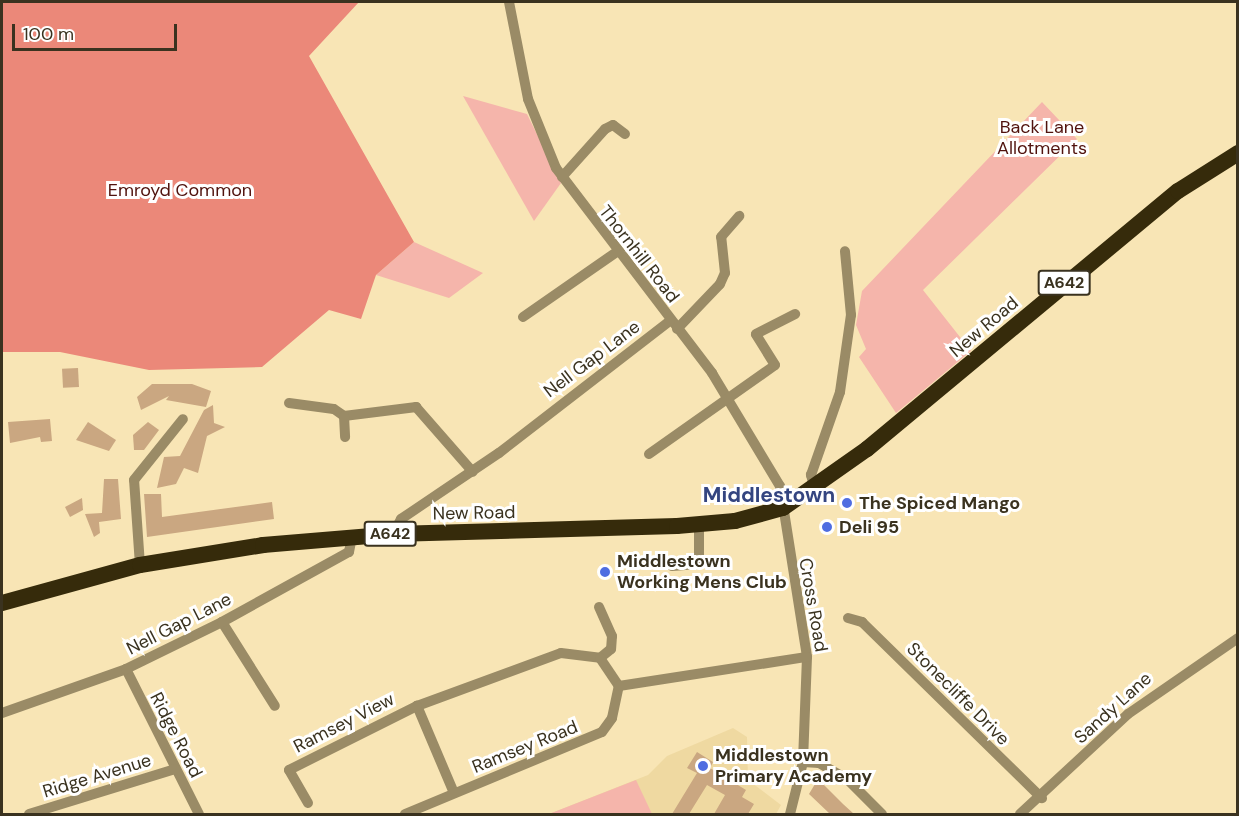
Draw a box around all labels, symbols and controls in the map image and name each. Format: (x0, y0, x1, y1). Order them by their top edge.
scale bar (15, 12, 180, 50)
text: 100 m (23, 22, 74, 46)
park label: Back Lane Allotments (997, 117, 1087, 160)
park label: Emroyd Common (108, 179, 252, 201)
street label: Thornhill Road (594, 201, 684, 307)
road number: A642 (1037, 270, 1091, 296)
street label: New Road (945, 292, 1023, 362)
street label: Nell Gap Lane (540, 316, 644, 402)
district label: Middlestown (703, 482, 835, 508)
place label: The Spiced Mango (859, 492, 1020, 514)
marker: The Spiced Mango (840, 496, 854, 510)
street label: New Road (432, 501, 516, 525)
place label: Deli 95 (839, 516, 899, 538)
marker: Deli 95 (820, 520, 834, 534)
road number: A642 (363, 521, 417, 547)
place label: Middlestown Working Mens Club (617, 551, 787, 594)
street label: Cross Road (794, 557, 832, 653)
marker: Middlestown Working Mens Club (598, 565, 612, 579)
street label: Nell Gap Lane (123, 588, 235, 660)
street label: Stonecliffe Drive (902, 638, 1014, 750)
street label: Sandy Lane (1070, 668, 1156, 748)
street label: Ramsey View (290, 688, 398, 758)
street label: Ridge Road (145, 689, 207, 781)
street label: Ramsey Road (469, 716, 581, 778)
place label: Middlestown Primary Academy (715, 745, 872, 788)
street label: Ridge Avenue (40, 749, 154, 803)
marker: Middlestown Primary Academy (696, 759, 710, 773)

